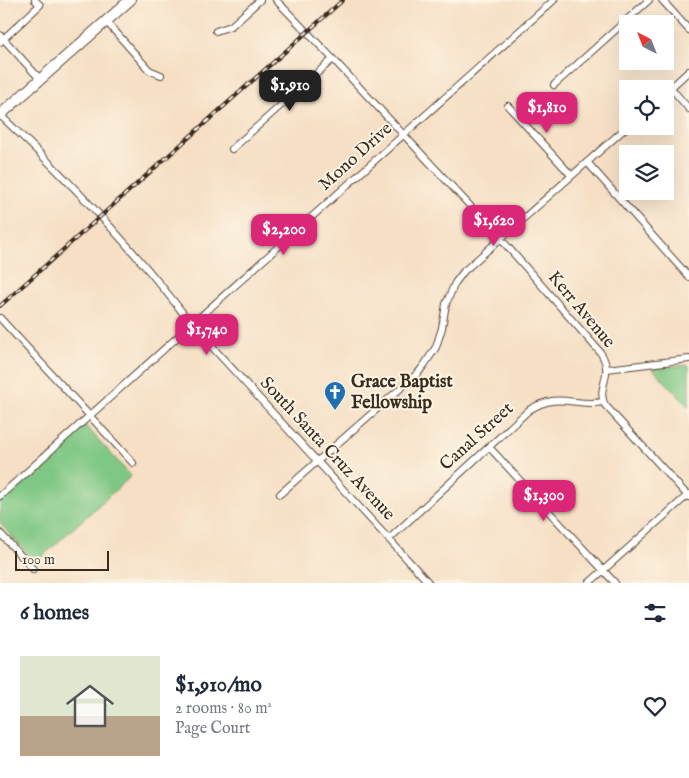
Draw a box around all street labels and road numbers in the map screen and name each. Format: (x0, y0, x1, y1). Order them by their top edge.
street label: Mono Drive (314, 118, 398, 196)
street label: Kerr Avenue (542, 267, 620, 353)
street label: South Santa Cruz Avenue (254, 372, 400, 526)
street label: Canal Street (435, 398, 519, 476)

